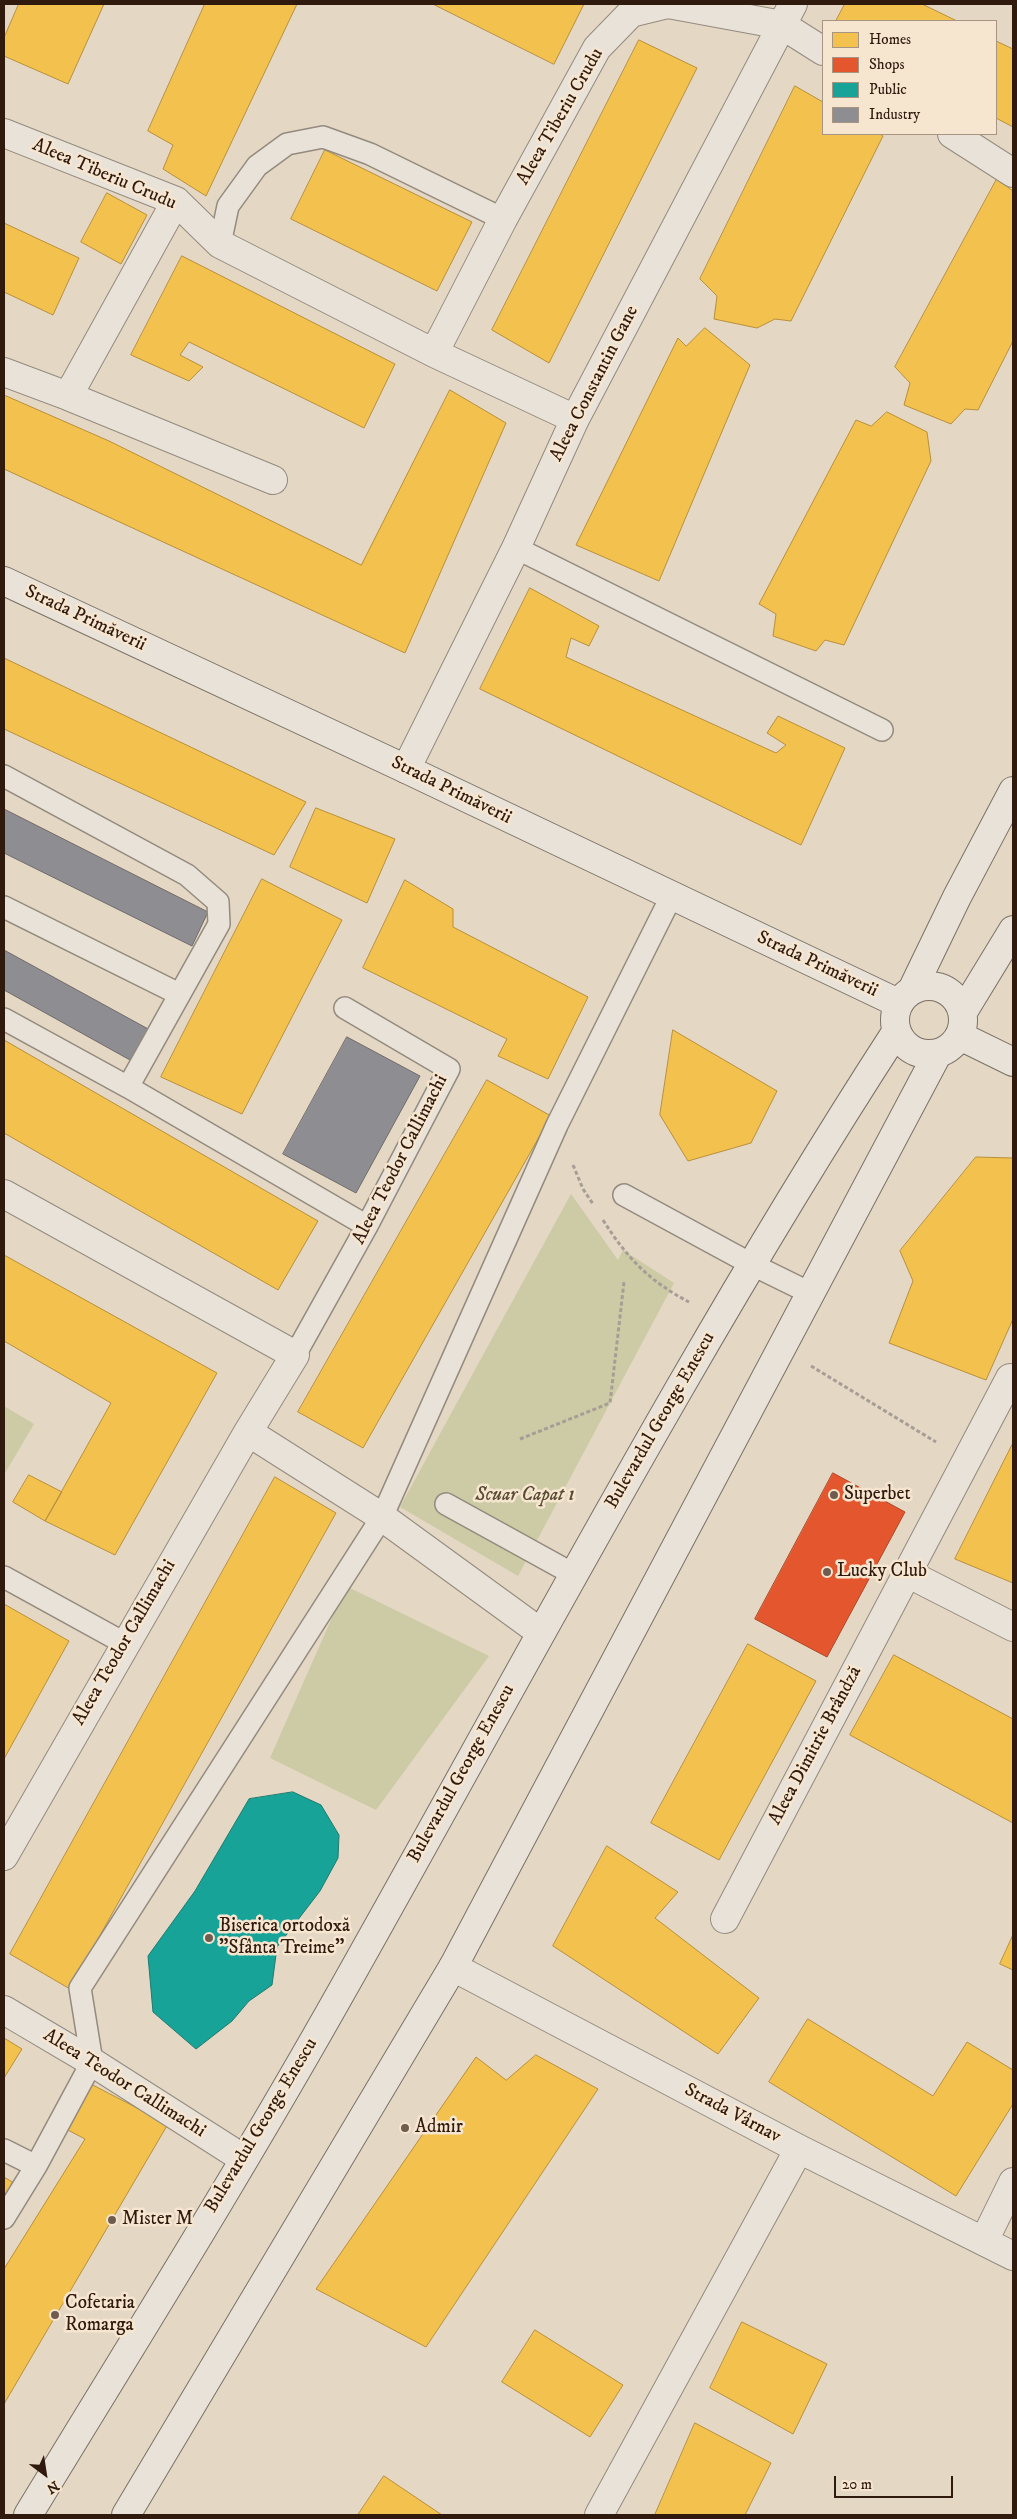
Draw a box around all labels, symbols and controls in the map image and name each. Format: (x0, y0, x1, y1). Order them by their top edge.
legend (822, 20, 997, 135)
text: Homes (869, 30, 911, 49)
street label: Aleea Tiberiu Crudu (513, 45, 609, 189)
text: Shops (869, 55, 905, 74)
text: Public (869, 80, 907, 99)
text: Industry (869, 105, 920, 124)
street label: Aleea Tiberiu Crudu (29, 134, 179, 216)
street label: Aleea Constantin Gane (546, 302, 644, 466)
street label: Strada Primăverii (21, 581, 149, 657)
street label: Strada Primăverii (387, 752, 515, 830)
street label: Strada Primăverii (753, 927, 881, 1003)
street label: Aleea Teodor Callimachi (348, 1071, 454, 1249)
street label: Bulevardul George Enescu (601, 1329, 721, 1513)
place label: Superbet (844, 1484, 910, 1506)
park label: Scuar Capat 1 (475, 1485, 575, 1507)
marker: Superbet (828, 1489, 840, 1501)
street label: Aleea Teodor Callimachi (68, 1556, 182, 1730)
place label: Lucky Club (837, 1561, 927, 1583)
marker: Lucky Club (821, 1566, 833, 1578)
street label: Aleea Dimitrie Brândză (765, 1663, 867, 1829)
street label: Bulevardul George Enescu (404, 1681, 520, 1867)
place label: Biserica ortodoxă "Sfânta Treime" (219, 1916, 350, 1960)
marker: Biserica ortodoxă "Sfânta Treime" (203, 1932, 215, 1944)
street label: Aleea Teodor Callimachi (38, 2025, 210, 2143)
street label: Bulevardul George Enescu (201, 2034, 323, 2218)
street label: Strada Vârnav (680, 2079, 784, 2149)
place label: Admir (415, 2117, 463, 2139)
marker: Admir (399, 2122, 411, 2134)
place label: Mister M (122, 2209, 193, 2231)
marker: Mister M (106, 2214, 118, 2226)
place label: Cofetaria Romarga (65, 2293, 135, 2337)
marker: Cofetaria Romarga (49, 2309, 61, 2321)
north arrow (20, 2449, 70, 2499)
scale bar (837, 2466, 956, 2498)
text: 20 m (842, 2475, 872, 2494)
text: N (43, 2476, 62, 2498)

